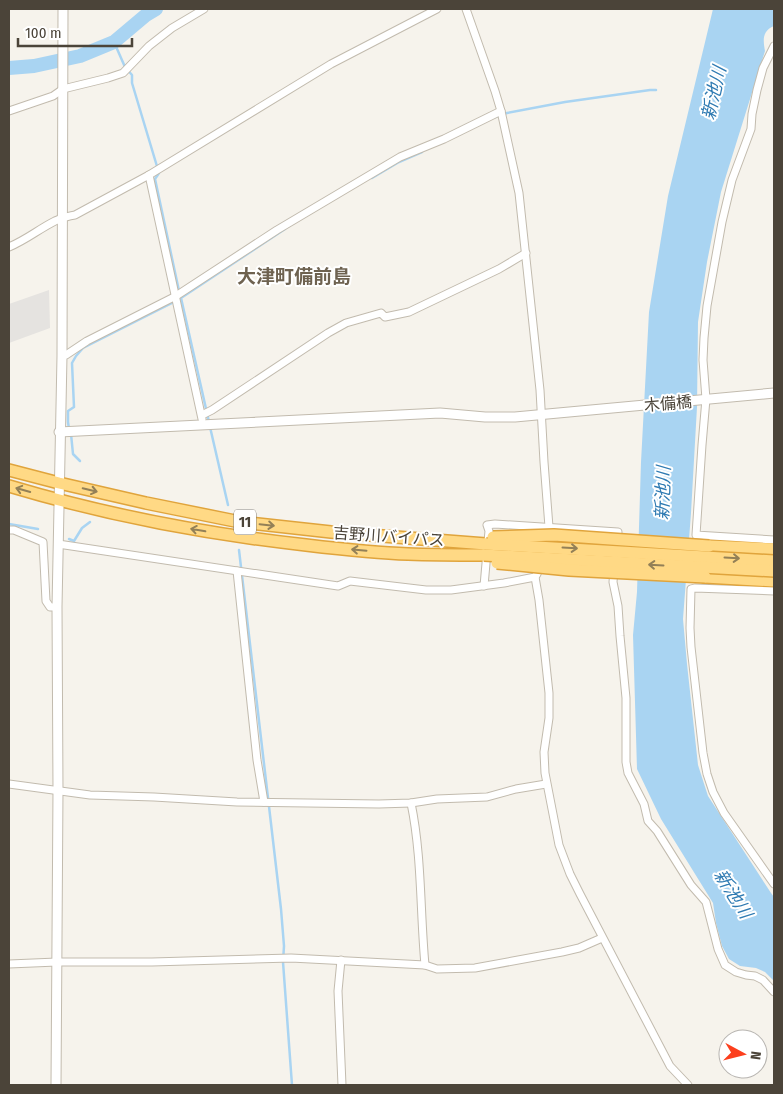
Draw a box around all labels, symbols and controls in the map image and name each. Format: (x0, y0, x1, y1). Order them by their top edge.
scale bar (18, 15, 131, 47)
text: 100 m (25, 24, 62, 42)
water label: 新池川 (697, 62, 731, 122)
district label: 大津町備前島 (237, 265, 351, 288)
street label: 木備橋 (643, 392, 693, 415)
water label: 新池川 (651, 464, 675, 520)
one-way arrow (15, 485, 31, 495)
one-way arrow (82, 486, 98, 495)
road number: 11 (234, 510, 256, 534)
one-way arrow (258, 520, 274, 530)
street label: 吉野川バイパス (333, 523, 445, 550)
one-way arrow (191, 524, 207, 534)
one-way arrow (561, 544, 577, 553)
one-way arrow (352, 546, 368, 555)
one-way arrow (723, 554, 739, 563)
one-way arrow (648, 560, 664, 569)
water label: 新池川 (709, 865, 758, 924)
north arrow (718, 1029, 768, 1079)
text: N (746, 1050, 764, 1061)

